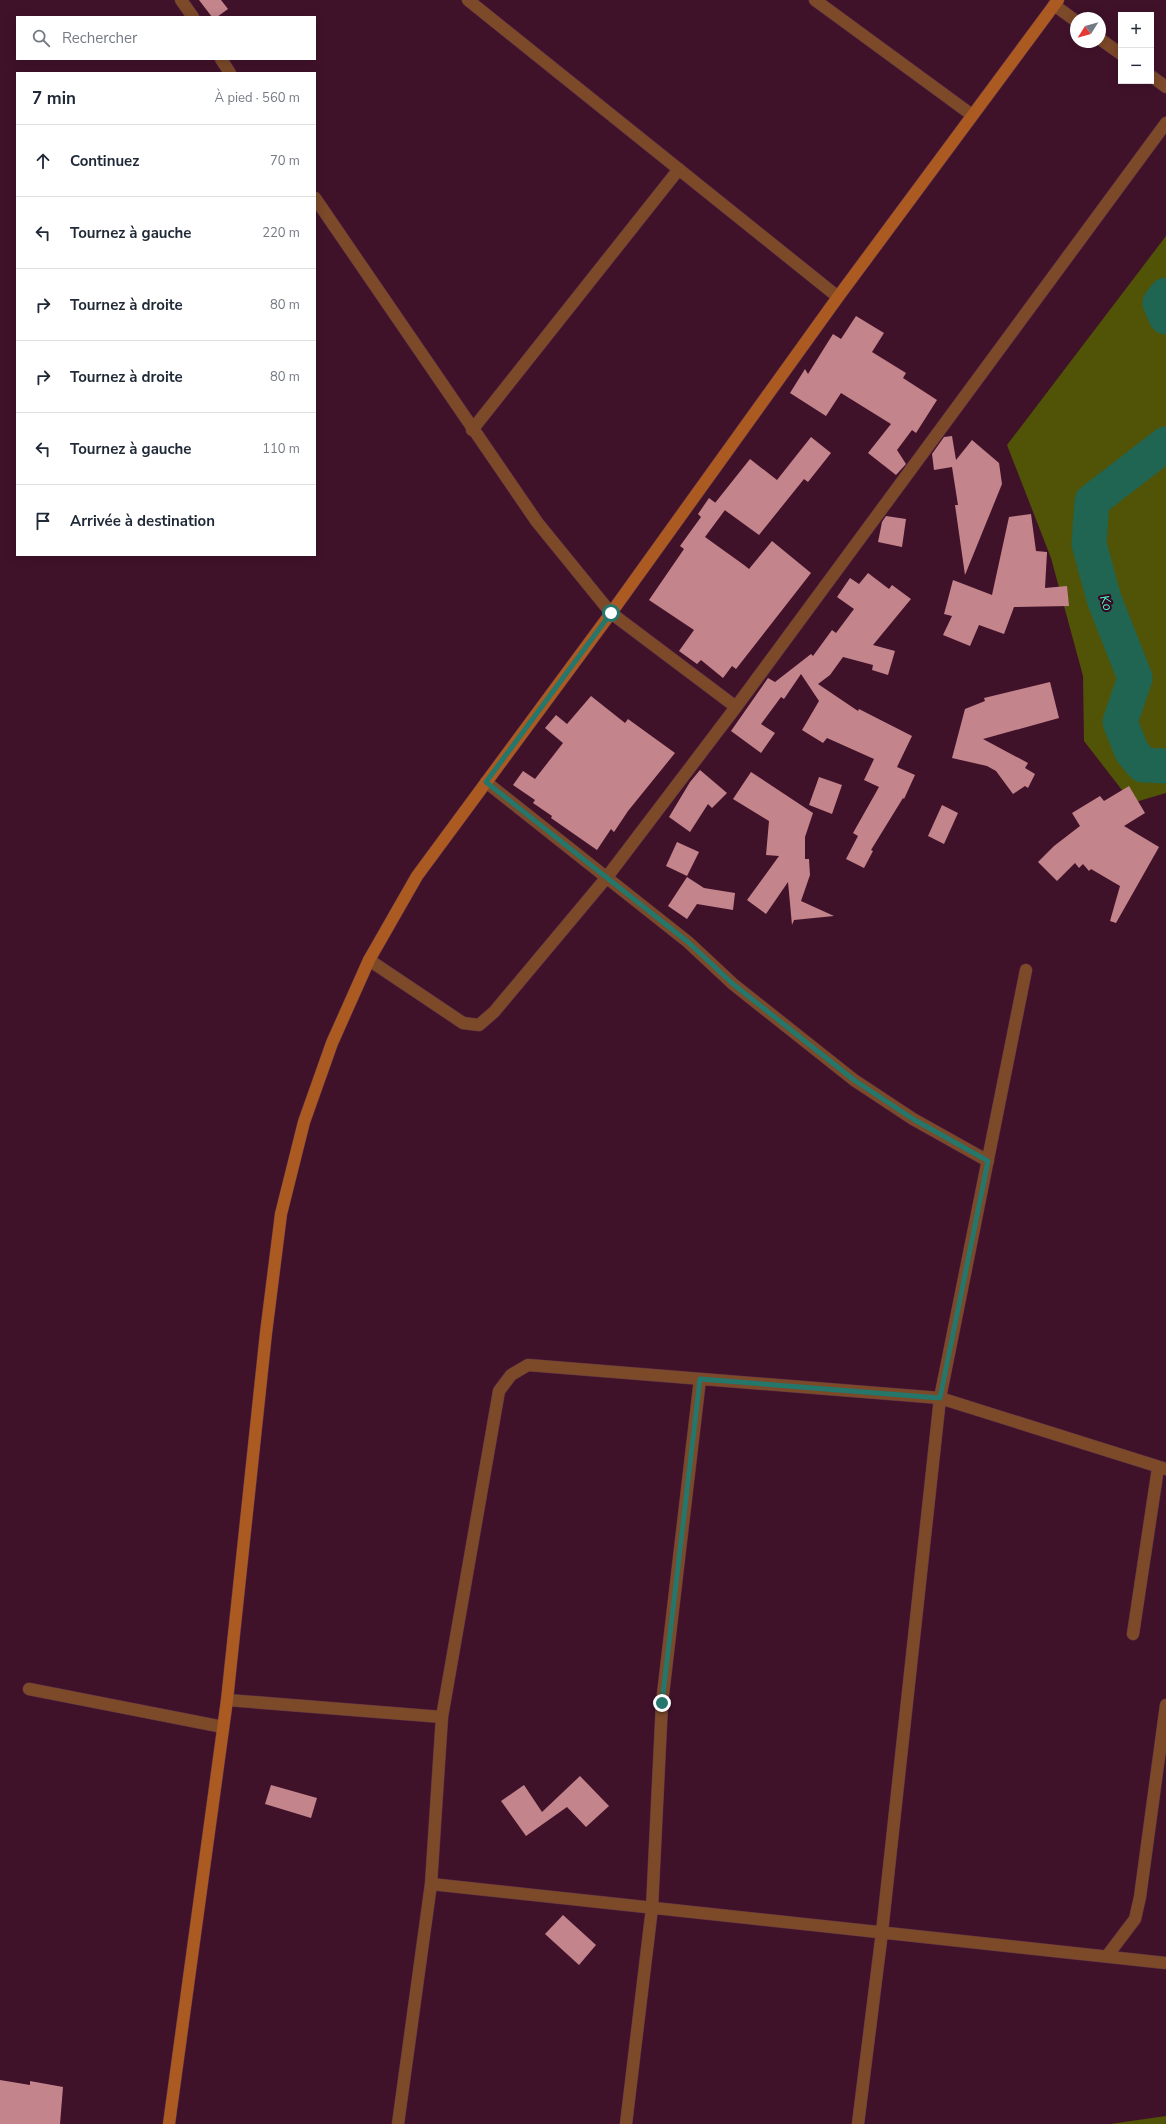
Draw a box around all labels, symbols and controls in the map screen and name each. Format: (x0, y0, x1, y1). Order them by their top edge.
north arrow (1070, 12, 1106, 48)
map controls (1118, 12, 1154, 84)
button: + (1118, 12, 1154, 48)
search box (16, 16, 316, 60)
icon: search (30, 27, 52, 49)
text: Rechercher (62, 28, 137, 48)
button: − (1118, 48, 1154, 84)
text: 7 min (32, 87, 76, 110)
text: À pied · 560 m (215, 89, 300, 107)
icon: ahead (32, 150, 54, 172)
text: Continuez (70, 151, 139, 171)
text: 70 m (270, 152, 300, 170)
icon: left (32, 222, 54, 244)
text: Tournez à gauche (70, 223, 192, 243)
text: 220 m (262, 224, 300, 242)
icon: right (32, 294, 54, 316)
text: Tournez à droite (70, 295, 183, 315)
text: 80 m (270, 296, 300, 314)
icon: right (32, 366, 54, 388)
text: Tournez à droite (70, 367, 183, 387)
text: 80 m (270, 368, 300, 386)
icon: left (32, 438, 54, 460)
text: Tournez à gauche (70, 439, 192, 459)
text: 110 m (262, 440, 300, 458)
icon: arrive (32, 510, 54, 532)
text: Arrivée à destination (70, 511, 215, 531)
water label: Ko (1095, 593, 1117, 613)
route start (602, 604, 620, 622)
route end (653, 1694, 671, 1712)

